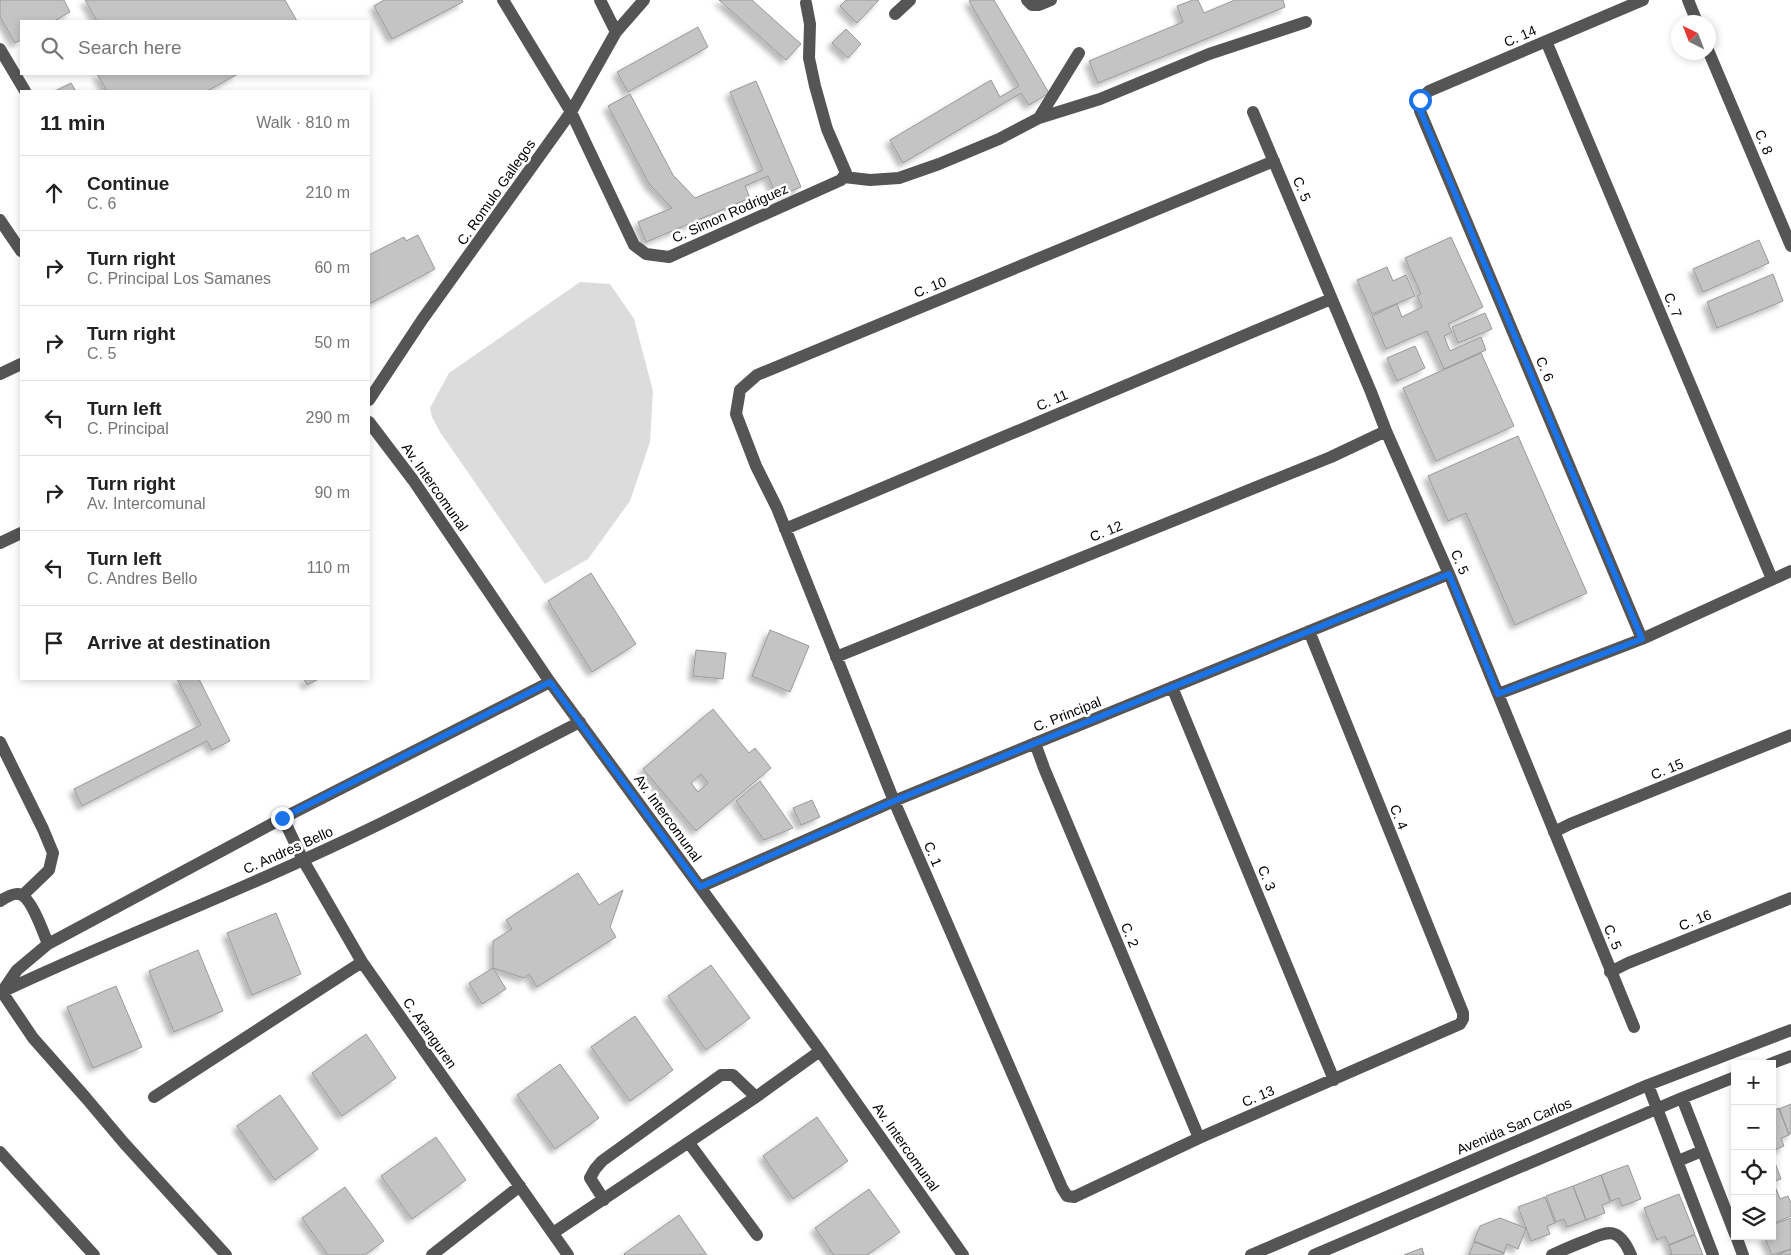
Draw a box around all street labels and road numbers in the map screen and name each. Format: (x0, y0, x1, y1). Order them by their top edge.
street label: C. 14 (1501, 22, 1539, 50)
street label: C. 8 (1752, 127, 1776, 157)
street label: C. Romulo Gallegos (454, 136, 538, 248)
street label: C. 5 (1290, 174, 1314, 204)
street label: C. Simon Rodriguez (670, 180, 790, 246)
street label: C. 10 (911, 273, 949, 301)
street label: C. 7 (1661, 290, 1685, 320)
street label: C. 6 (1533, 354, 1557, 384)
street label: C. 11 (1034, 386, 1070, 414)
street label: Av. Intercomunal (399, 440, 471, 534)
street label: C. 12 (1087, 517, 1125, 545)
street label: C. 5 (1448, 547, 1472, 577)
street label: C. Principal (1031, 693, 1103, 735)
street label: C. 15 (1648, 755, 1686, 783)
street label: Av. Intercomunal (631, 771, 705, 865)
street label: C. 4 (1387, 802, 1411, 832)
street label: C. Andres Bello (241, 823, 336, 877)
street label: C. 1 (921, 839, 945, 869)
street label: C. 3 (1255, 863, 1279, 893)
street label: C. 16 (1676, 906, 1714, 934)
street label: C. 2 (1118, 920, 1142, 950)
street label: C. 5 (1601, 922, 1625, 952)
street label: C. Aranguren (400, 995, 460, 1071)
street label: C. 13 (1239, 1082, 1277, 1110)
street label: Avenida San Carlos (1454, 1095, 1574, 1157)
street label: Av. Intercomunal (870, 1100, 942, 1194)

